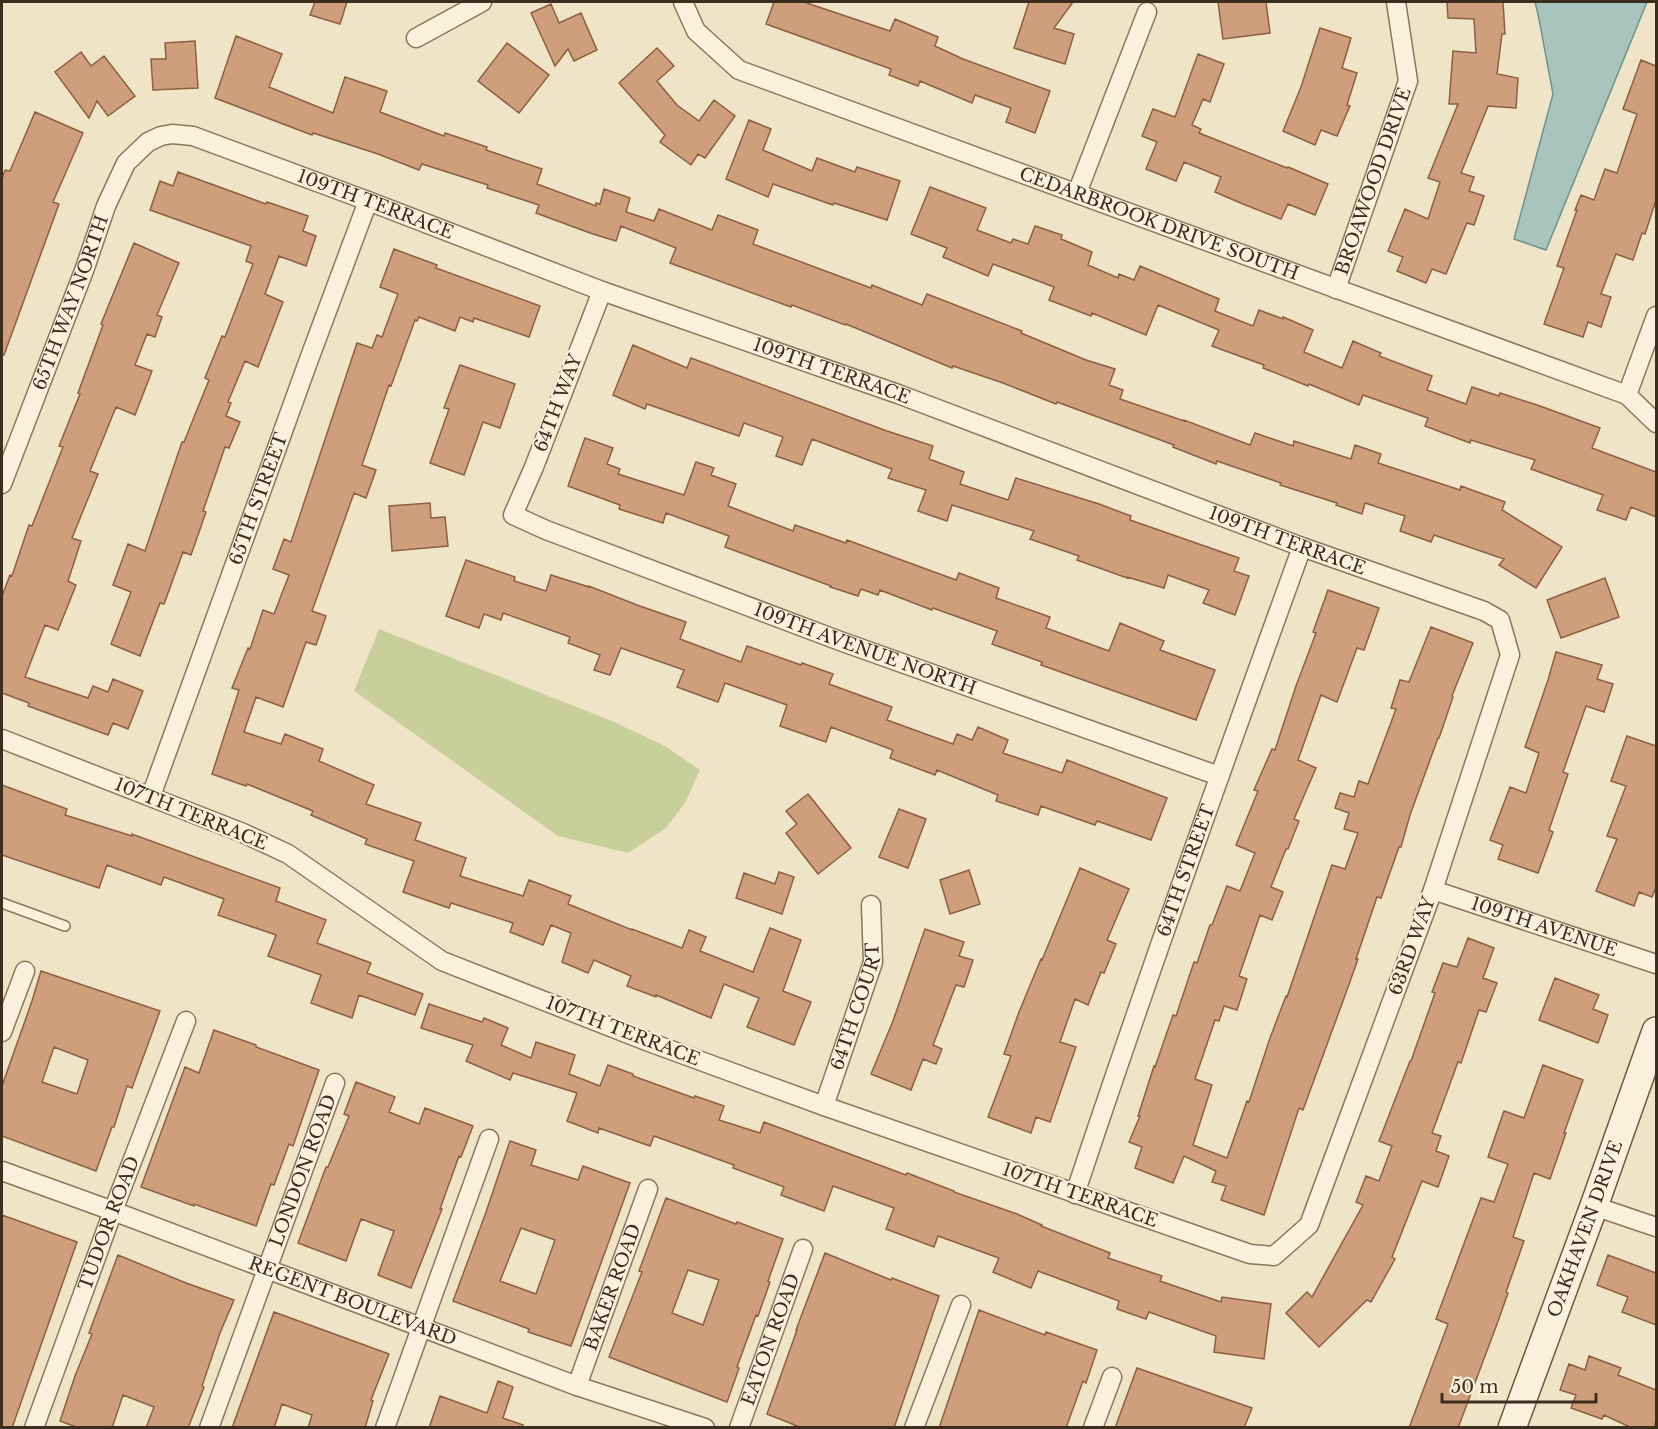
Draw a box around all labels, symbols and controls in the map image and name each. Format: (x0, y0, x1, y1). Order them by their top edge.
street label: BROAWOOD DRIVE (1331, 85, 1416, 278)
street label: CEDARBROOK DRIVE SOUTH (1016, 162, 1302, 285)
street label: 109TH TERRACE (294, 165, 457, 244)
street label: 65TH WAY NORTH (28, 212, 113, 393)
street label: 109TH TERRACE (750, 333, 914, 409)
street label: 64TH WAY (529, 350, 587, 455)
street label: 65TH STREET (225, 429, 293, 568)
street label: 109TH TERRACE (1206, 502, 1368, 579)
street label: 109TH AVENUE NORTH (751, 598, 979, 700)
street label: 107TH TERRACE (111, 773, 271, 855)
street label: 64TH STREET (1153, 801, 1220, 940)
street label: 109TH AVENUE (1468, 892, 1620, 961)
street label: 63RD WAY (1384, 893, 1440, 998)
street label: 64TH COURT (826, 942, 885, 1073)
street label: 107TH TERRACE (543, 992, 703, 1070)
street label: LONDON ROAD (265, 1092, 341, 1250)
street label: OAKHAVEN DRIVE (1543, 1138, 1627, 1321)
street label: TUDOR ROAD (74, 1153, 144, 1293)
street label: 107TH TERRACE (999, 1158, 1161, 1232)
street label: BAKER ROAD (580, 1221, 646, 1354)
street label: REGENT BOULEVARD (246, 1252, 460, 1351)
street label: EATON ROAD (737, 1271, 804, 1408)
scale bar (1442, 1366, 1596, 1404)
text: 50 m (1451, 1376, 1499, 1398)

